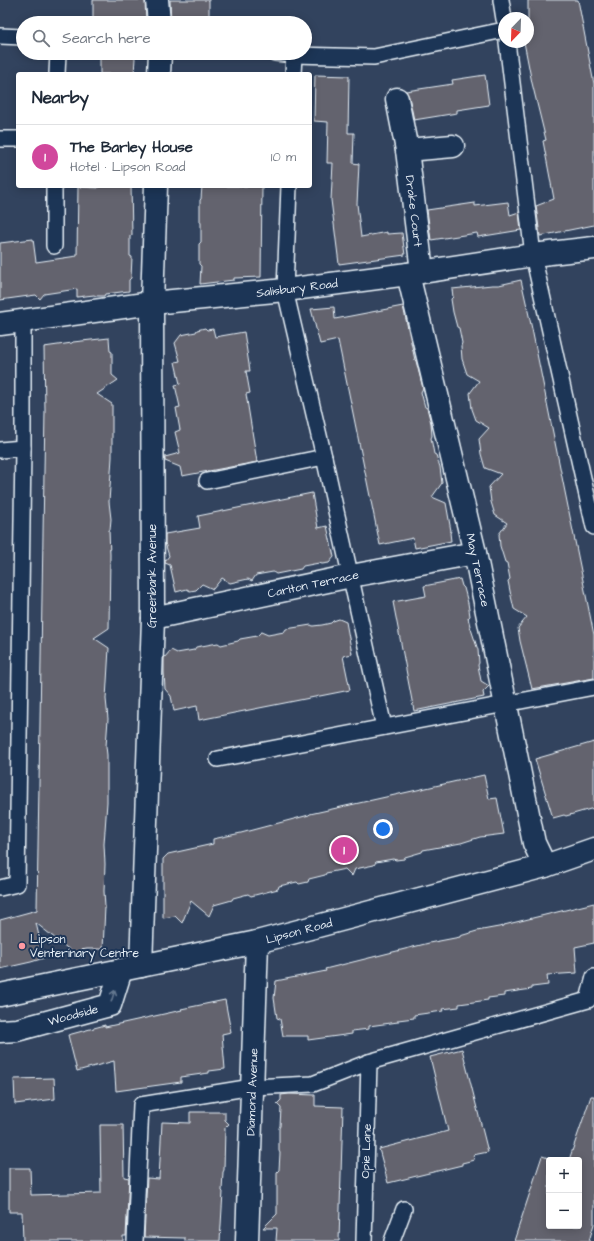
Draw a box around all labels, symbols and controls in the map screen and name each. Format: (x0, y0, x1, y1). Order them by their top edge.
north arrow (498, 12, 534, 48)
search box (16, 16, 312, 60)
icon: search (30, 27, 52, 49)
text: Search here (62, 28, 151, 49)
text: Nearby (32, 86, 89, 110)
text: The Barley House (70, 137, 193, 158)
text: 1 (44, 148, 46, 166)
text: 10 m (271, 148, 296, 166)
text: Hotel · Lipson Road (70, 158, 185, 176)
street label: Drake Court (401, 174, 426, 248)
street label: Salisbury Road (255, 275, 339, 303)
street label: Greenbank Avenue (144, 524, 161, 628)
street label: May Terrace (460, 532, 494, 609)
street label: Carlton Terrace (266, 566, 361, 602)
your location (373, 819, 393, 839)
pin: 1 (331, 835, 357, 865)
street label: Lipson Road (264, 914, 334, 948)
place label: Lipson Venterinary Centre (30, 931, 139, 963)
marker: Lipson Venterinary Centre (17, 941, 27, 951)
one-way arrow (110, 990, 117, 1003)
street label: Woodside (46, 1000, 101, 1030)
street label: Diamond Avenue (242, 1047, 263, 1136)
street label: Opie Lane (357, 1123, 376, 1179)
map controls (546, 1157, 582, 1229)
button: + (546, 1157, 582, 1193)
button: − (546, 1193, 582, 1229)

